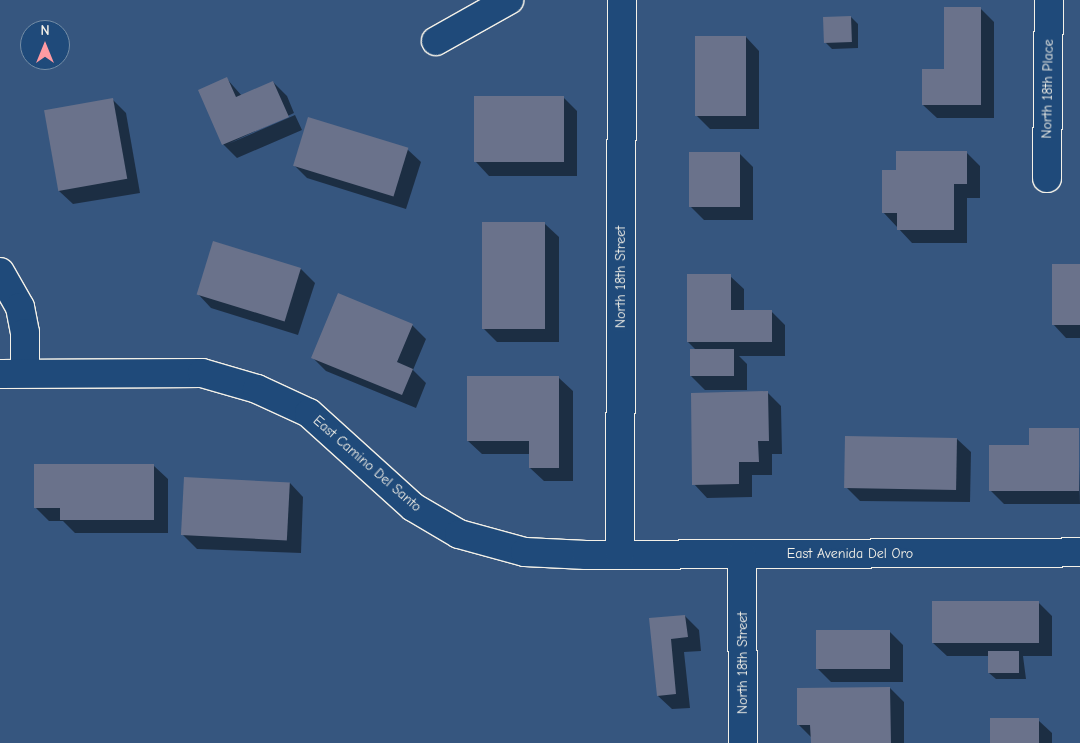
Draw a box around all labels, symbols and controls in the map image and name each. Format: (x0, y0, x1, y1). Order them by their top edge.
north arrow (20, 20, 70, 70)
text: N (40, 22, 50, 39)
street label: North 18th Place (1039, 39, 1057, 139)
street label: North 18th Street (613, 226, 629, 328)
street label: East Camino Del Santo (309, 412, 425, 516)
street label: East Avenida Del Oro (787, 546, 913, 562)
street label: North 18th Street (735, 612, 751, 714)

